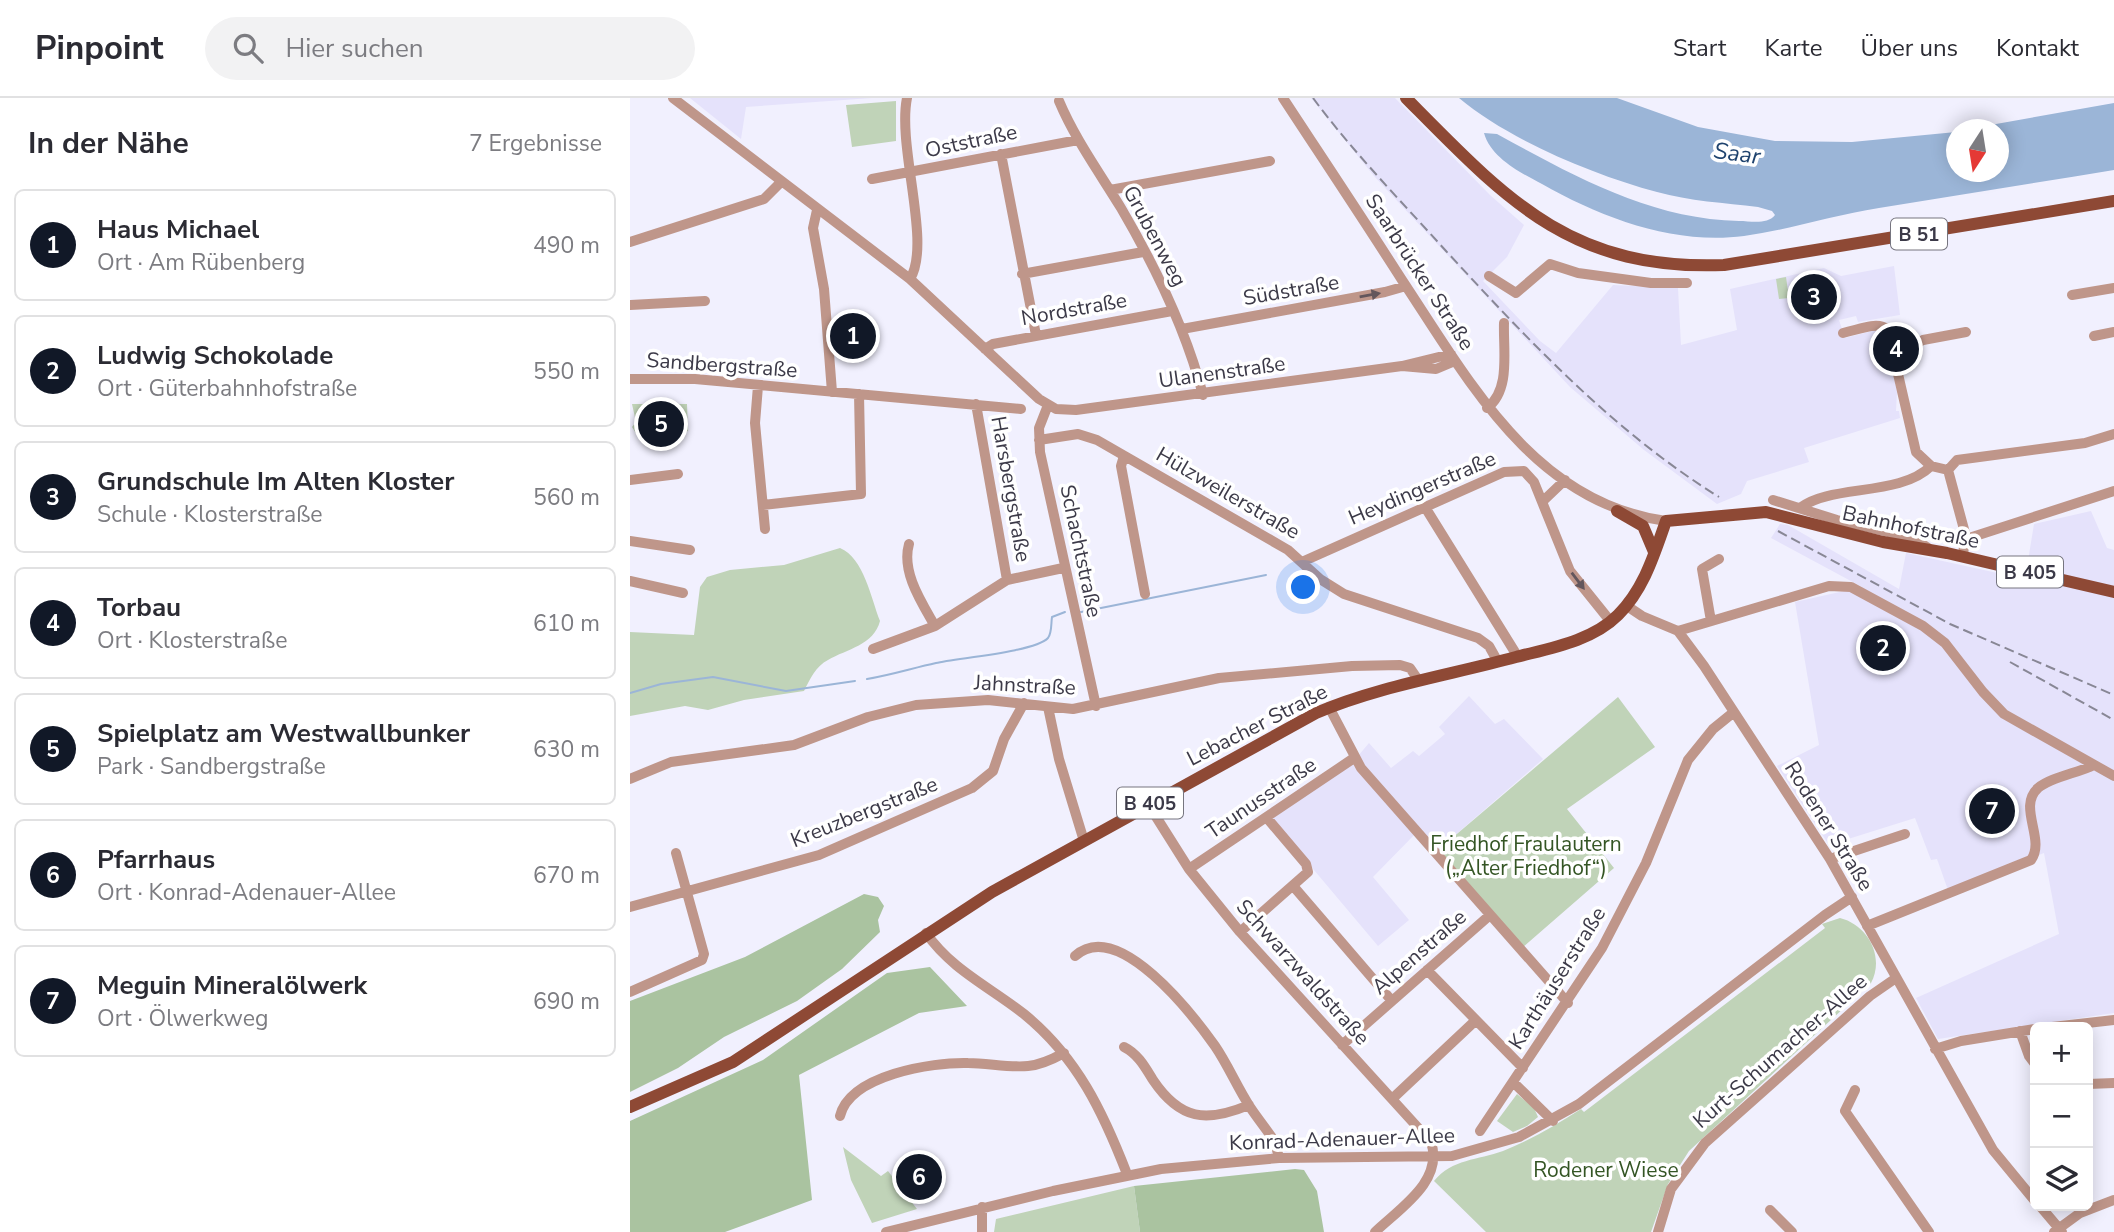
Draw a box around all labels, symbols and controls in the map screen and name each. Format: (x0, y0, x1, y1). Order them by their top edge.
search box (205, 17, 695, 80)
text: Pinpoint (35, 26, 163, 71)
icon: search (229, 29, 267, 67)
text: Hier suchen (285, 31, 424, 66)
text: Start (1673, 32, 1726, 64)
text: Karte (1764, 32, 1822, 64)
text: Über uns (1860, 32, 1958, 64)
text: Kontakt (1996, 32, 2079, 64)
street label: Oststraße (922, 118, 1020, 164)
north arrow (1946, 119, 2009, 182)
text: In der Nähe (28, 123, 189, 164)
text: 7 Ergebnisse (469, 128, 602, 159)
water label: Saar (1712, 135, 1763, 172)
street label: Grubenweg (1117, 181, 1193, 291)
street label: Saarbrücker Straße (1359, 188, 1481, 356)
text: Haus Michael (97, 212, 259, 247)
road number: B 51 (1891, 218, 1947, 250)
text: 1 (46, 230, 60, 261)
text: 490 m (533, 230, 600, 261)
text: Ort · Am Rübenberg (97, 247, 305, 278)
street label: Südstraße (1241, 268, 1341, 312)
pin: 3 (1791, 271, 1837, 323)
street label: Nordstraße (1019, 286, 1129, 332)
one-way arrow (1359, 289, 1381, 300)
pin: 1 (830, 310, 876, 362)
pin: 4 (1873, 323, 1919, 375)
text: Ludwig Schokolade (97, 338, 333, 373)
street label: Sandbergstraße (646, 346, 798, 384)
street label: Ulanenstraße (1157, 349, 1287, 395)
text: 2 (46, 356, 60, 387)
text: 550 m (533, 356, 600, 387)
text: Ort · Güterbahnhofstraße (97, 373, 357, 404)
pin: 5 (638, 398, 684, 450)
street label: Harsbergstraße (984, 414, 1038, 564)
street label: Hülzweilerstraße (1151, 440, 1305, 546)
street label: Heydingerstraße (1344, 444, 1500, 532)
text: Grundschule Im Alten Kloster (97, 464, 454, 499)
text: 3 (46, 482, 60, 513)
text: 560 m (533, 482, 600, 513)
street label: Schachtstraße (1053, 482, 1109, 620)
text: Schule · Klosterstraße (97, 499, 323, 530)
street label: Bahnhofstraße (1840, 499, 1982, 555)
road number: B 405 (1997, 556, 2063, 587)
your location (1286, 570, 1320, 604)
one-way arrow (1571, 572, 1586, 590)
text: Torbau (97, 590, 181, 625)
text: 4 (46, 608, 60, 639)
text: 610 m (533, 608, 600, 639)
pin: 2 (1860, 622, 1906, 674)
text: Ort · Klosterstraße (97, 625, 287, 656)
street label: Jahnstraße (972, 668, 1077, 702)
street label: Lebacher Straße (1182, 677, 1332, 773)
text: Spielplatz am Westwallbunker (97, 716, 470, 751)
text: 5 (46, 734, 60, 765)
text: 630 m (533, 734, 600, 765)
text: Park · Sandbergstraße (97, 751, 326, 782)
street label: Taunusstraße (1200, 751, 1322, 845)
street label: Rodener Straße (1778, 756, 1880, 896)
street label: Kreuzbergstraße (786, 770, 942, 854)
pin: 7 (1969, 785, 2015, 837)
road number: B 405 (1117, 788, 1183, 818)
park label: Friedhof Fraulautern („Alter Friedhof“) (1430, 830, 1622, 882)
text: Pfarrhaus (97, 842, 215, 877)
text: 6 (46, 860, 60, 891)
text: 670 m (533, 860, 600, 891)
text: Ort · Konrad-Adenauer-Allee (97, 877, 396, 908)
street label: Schwarzwaldstraße (1230, 893, 1376, 1051)
street label: Karthäuserstraße (1502, 901, 1612, 1055)
street label: Alpenstraße (1366, 903, 1472, 1001)
text: Meguin Mineralölwerk (97, 968, 367, 1003)
street label: Kurt-Schumacher-Allee (1687, 968, 1873, 1134)
text: 7 (46, 986, 60, 1017)
text: 690 m (533, 986, 600, 1017)
text: Ort · Ölwerkweg (97, 1003, 268, 1034)
map controls (2030, 1022, 2093, 1211)
button: + (2030, 1022, 2093, 1085)
button: − (2030, 1085, 2093, 1148)
street label: Konrad-Adenauer-Allee (1229, 1121, 1455, 1157)
button: layers (2030, 1148, 2093, 1211)
pin: 6 (896, 1151, 942, 1203)
park label: Rodener Wiese (1533, 1156, 1679, 1184)

